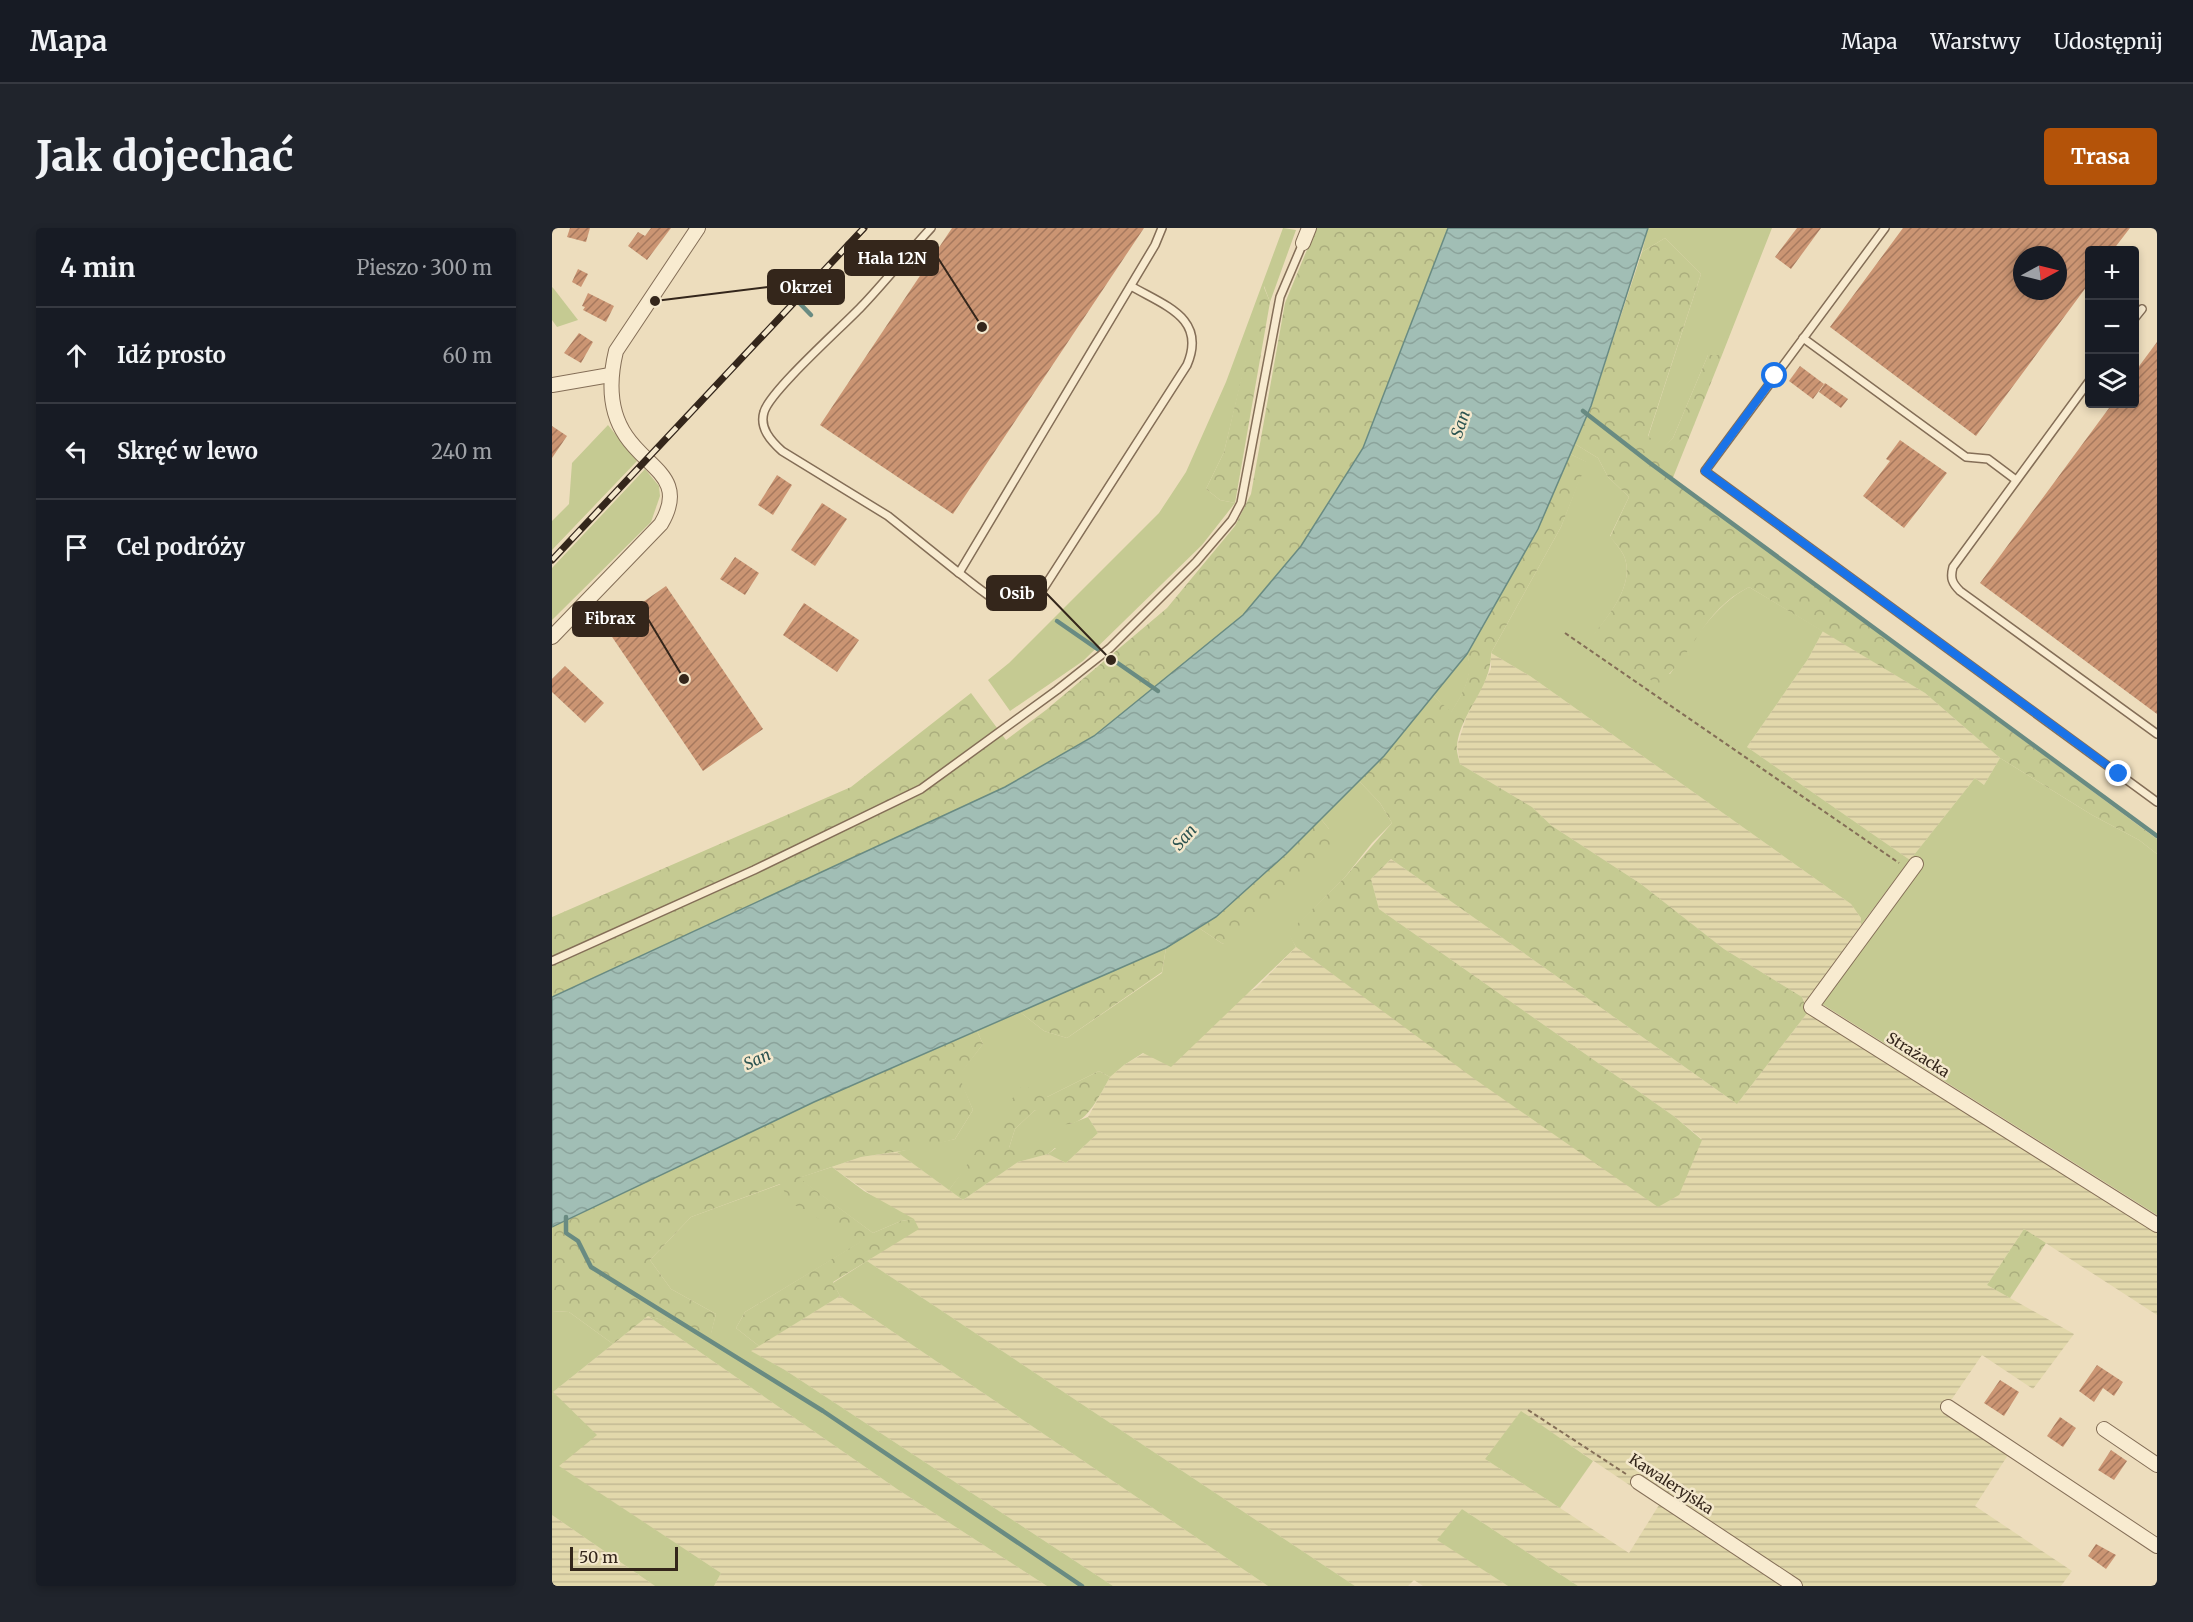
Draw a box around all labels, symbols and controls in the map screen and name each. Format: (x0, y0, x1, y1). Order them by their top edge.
text: Mapa (30, 23, 107, 59)
text: Mapa (1841, 28, 1898, 55)
text: Warstwy (1931, 28, 2021, 55)
text: Udostępnij (2054, 28, 2163, 55)
button: Trasa (2044, 128, 2157, 185)
text: Jak dojechać (36, 130, 294, 182)
callout: Hala 12N (845, 241, 938, 275)
north arrow (2013, 246, 2067, 300)
map controls (2085, 246, 2139, 408)
button: + (2085, 246, 2139, 300)
text: Hala 12N (857, 248, 927, 268)
text: 4 min (60, 251, 135, 284)
text: Pieszo · 300 m (356, 255, 492, 280)
callout: Okrzei (768, 270, 844, 304)
text: Okrzei (780, 277, 833, 297)
button: − (2085, 300, 2139, 354)
icon: ahead (60, 339, 93, 372)
text: Idź prosto (117, 341, 226, 369)
text: 60 m (442, 343, 492, 368)
button: layers (2085, 354, 2139, 408)
route start (1761, 362, 1787, 388)
water label: San (1446, 408, 1474, 440)
icon: left (60, 435, 93, 468)
text: Skręć w lewo (117, 437, 258, 465)
text: 240 m (431, 439, 492, 464)
icon: arrive (60, 531, 93, 564)
text: Cel podróży (117, 533, 245, 561)
callout: Osib (987, 576, 1046, 610)
text: Osib (1000, 583, 1035, 603)
callout: Fibrax (573, 602, 648, 636)
text: Fibrax (584, 608, 636, 628)
route end (2105, 760, 2131, 786)
water label: San (1167, 820, 1201, 854)
street label: Strażacka (1883, 1028, 1953, 1081)
water label: San (740, 1044, 774, 1074)
street label: Kawaleryjska (1625, 1449, 1717, 1518)
scale bar (570, 1544, 678, 1572)
text: 50 m (579, 1547, 618, 1567)

